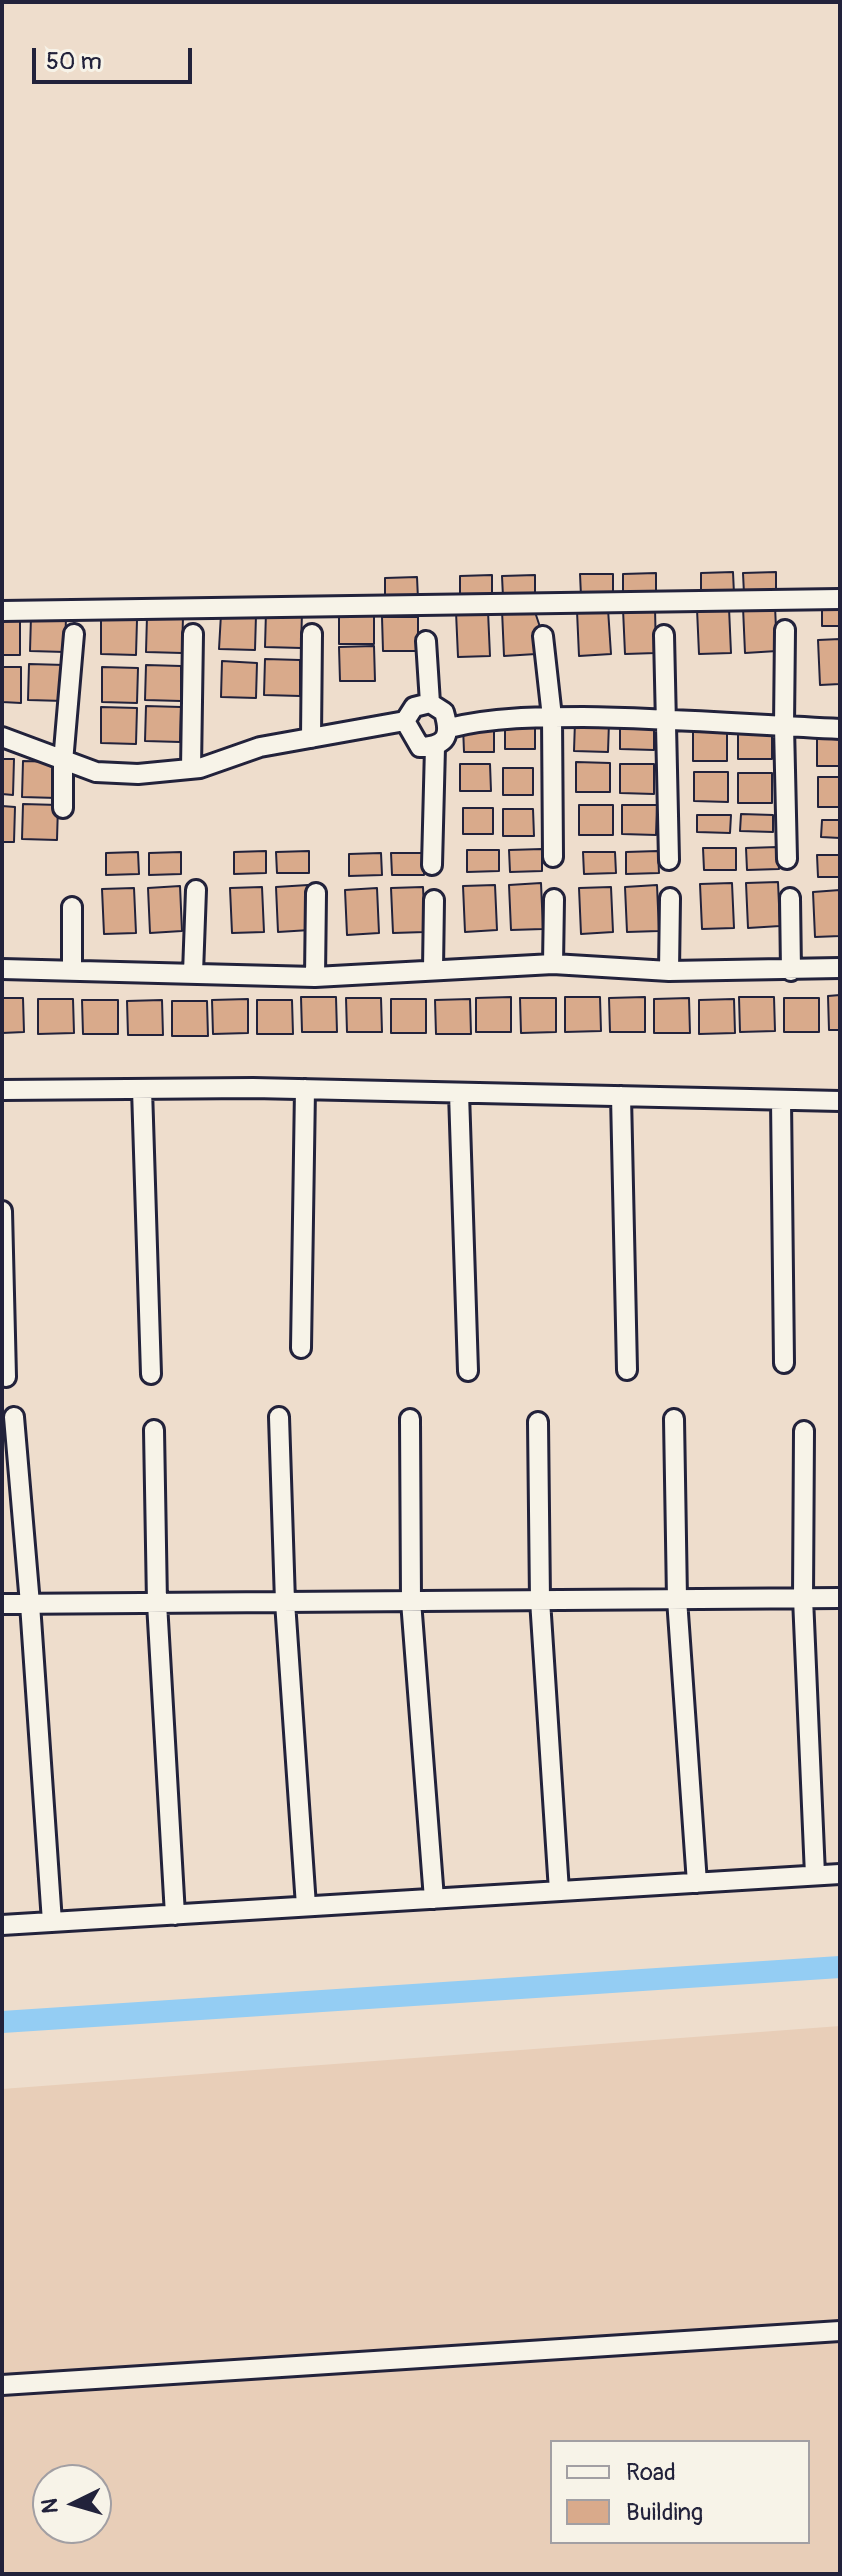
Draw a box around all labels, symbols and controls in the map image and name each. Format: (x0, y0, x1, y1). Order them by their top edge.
scale bar (36, 32, 196, 82)
text: 50 m (46, 47, 102, 76)
legend (550, 2440, 810, 2544)
text: Road (626, 2458, 676, 2487)
north arrow (32, 2464, 112, 2544)
text: N (35, 2497, 65, 2515)
text: Building (626, 2498, 703, 2527)

